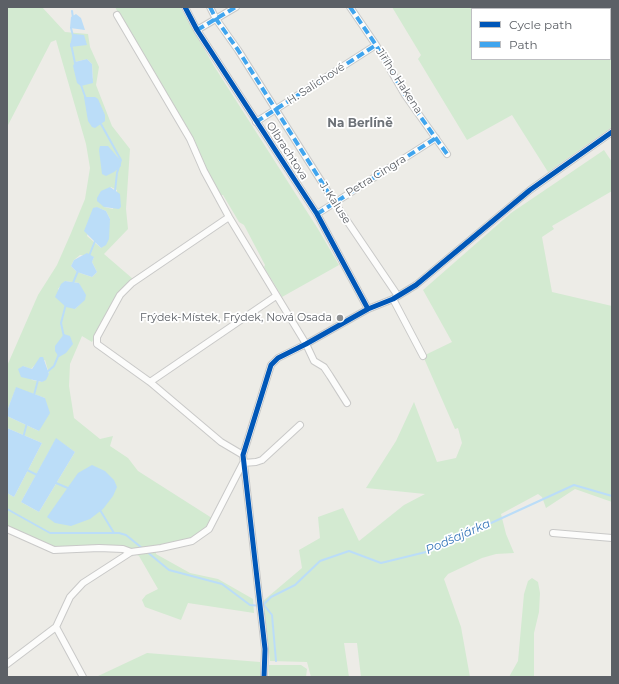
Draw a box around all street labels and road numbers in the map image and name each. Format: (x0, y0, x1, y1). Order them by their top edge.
street label: Jiřího Hakena (373, 46, 425, 116)
street label: H. Salichové (285, 60, 347, 108)
street label: Olbrachtova (263, 119, 311, 183)
street label: Petra Cingra (344, 152, 408, 200)
street label: J. Kaluse (317, 180, 353, 226)

